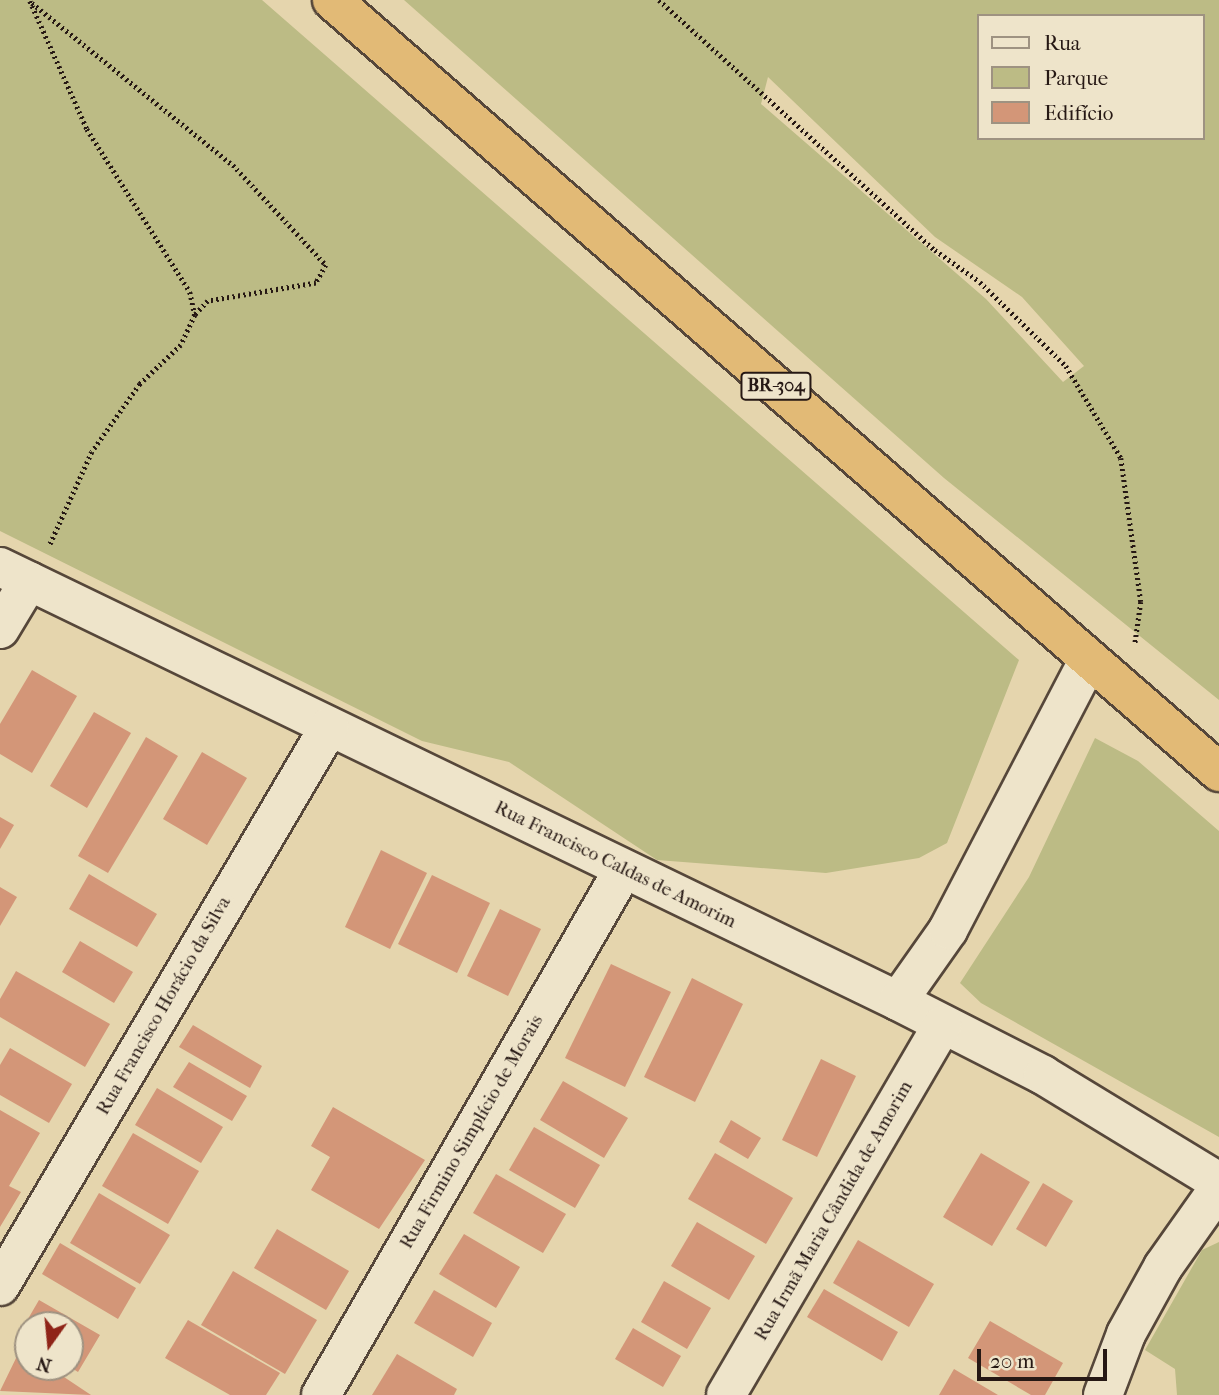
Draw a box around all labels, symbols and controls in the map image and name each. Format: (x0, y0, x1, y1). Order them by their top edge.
legend (978, 14, 1205, 140)
text: Rua (1044, 31, 1081, 55)
text: Parque (1044, 66, 1108, 90)
text: Edifício (1044, 101, 1113, 125)
road number: BR-304 (739, 372, 813, 400)
street label: Rua Francisco Caldas de Amorim (490, 796, 740, 934)
street label: Rua Francisco Horácio da Silva (92, 893, 236, 1119)
street label: Rua Firmino Simplício de Morais (395, 1011, 549, 1253)
street label: Rua Irmã Maria Cândida de Amorim (750, 1077, 918, 1345)
north arrow (14, 1311, 84, 1381)
scale bar (981, 1336, 1110, 1380)
text: 20 m (990, 1349, 1034, 1373)
text: N (34, 1352, 54, 1377)

